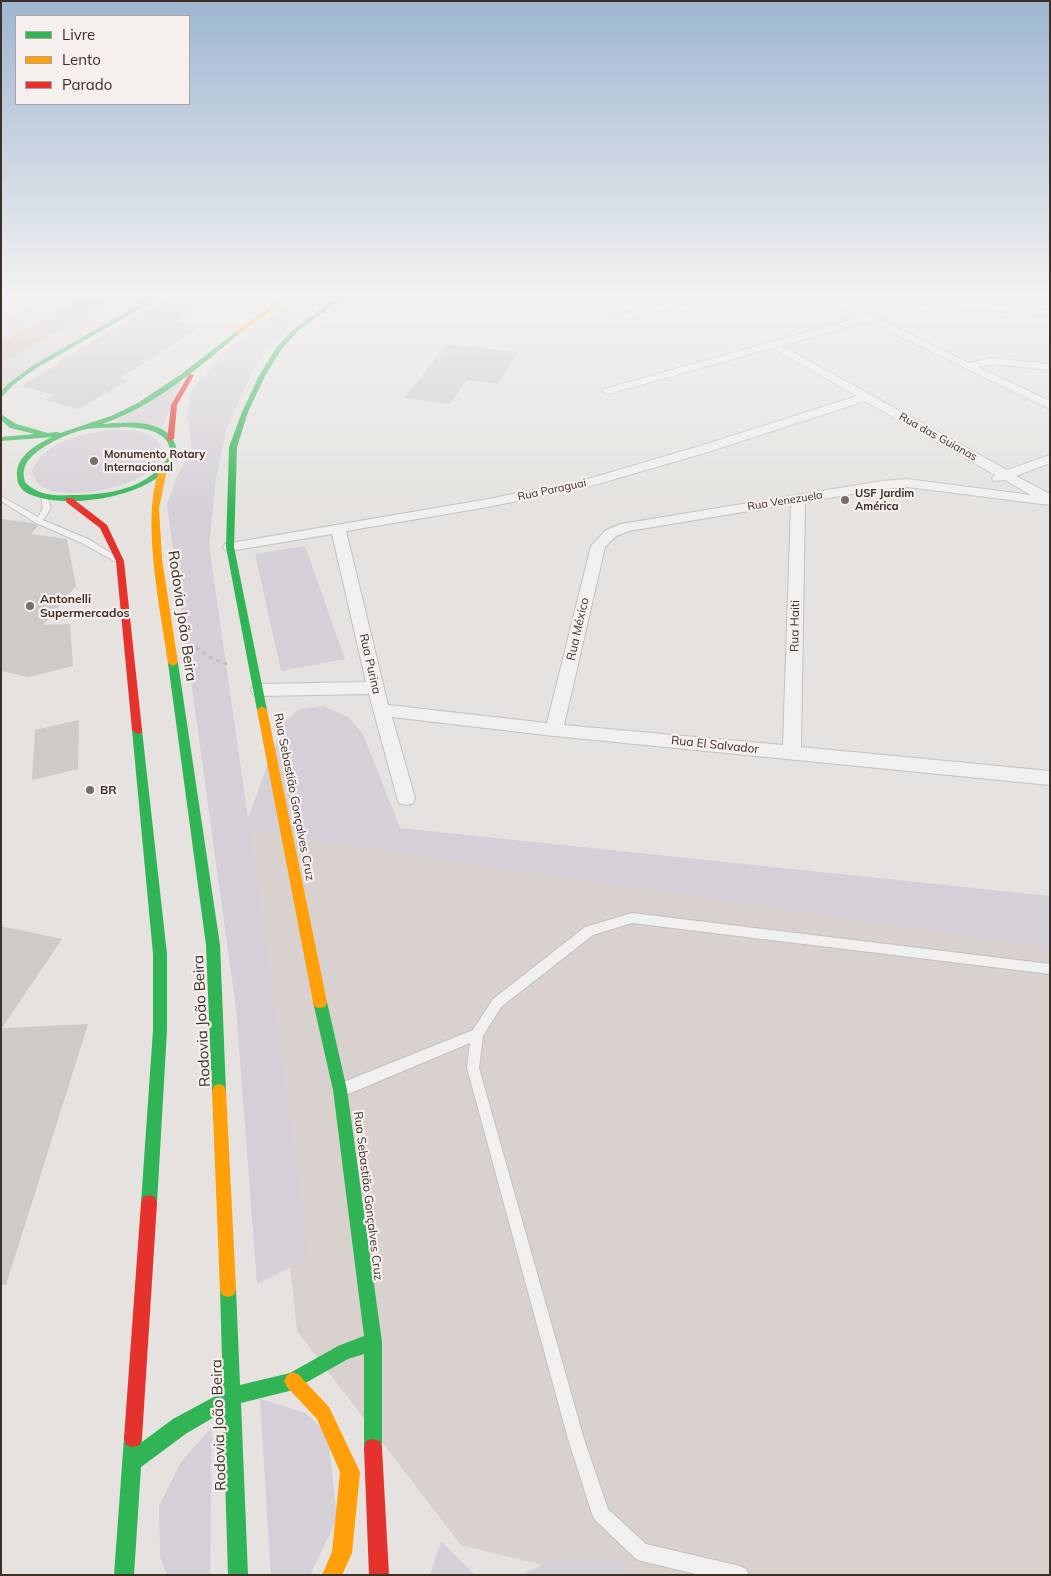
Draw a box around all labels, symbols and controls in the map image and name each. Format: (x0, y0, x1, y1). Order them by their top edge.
legend (15, 15, 190, 105)
text: Livre (62, 25, 95, 44)
text: Lento (62, 50, 101, 69)
text: Parado (62, 75, 112, 94)
street label: Rua das Guianas (897, 410, 979, 464)
place label: Monumento Rotary Internacional (104, 448, 205, 474)
marker: Monumento Rotary Internacional (88, 455, 100, 467)
street label: Rua Paraguai (517, 476, 587, 504)
place label: USF Jardim América (855, 487, 914, 513)
street label: Rua Venezuela (746, 489, 824, 513)
marker: USF Jardim América (839, 494, 851, 506)
street label: Rodovia João Beira (164, 549, 200, 683)
place label: Antonelli Supermercados (40, 592, 130, 620)
street label: Rua México (564, 596, 592, 662)
marker: Antonelli Supermercados (24, 600, 36, 612)
street label: Rua Haiti (787, 600, 803, 652)
street label: Rua Purina (356, 632, 384, 696)
street label: Rua Sebastião Gonçalves Cruz (271, 712, 317, 882)
street label: Rua El Salvador (670, 733, 760, 757)
place label: BR (100, 783, 117, 797)
marker: BR (84, 784, 96, 796)
street label: Rodovia João Beira (190, 955, 214, 1087)
street label: Rua Sebastião Gonçalves Cruz (350, 1111, 386, 1281)
street label: Rodovia João Beira (208, 1359, 230, 1491)

